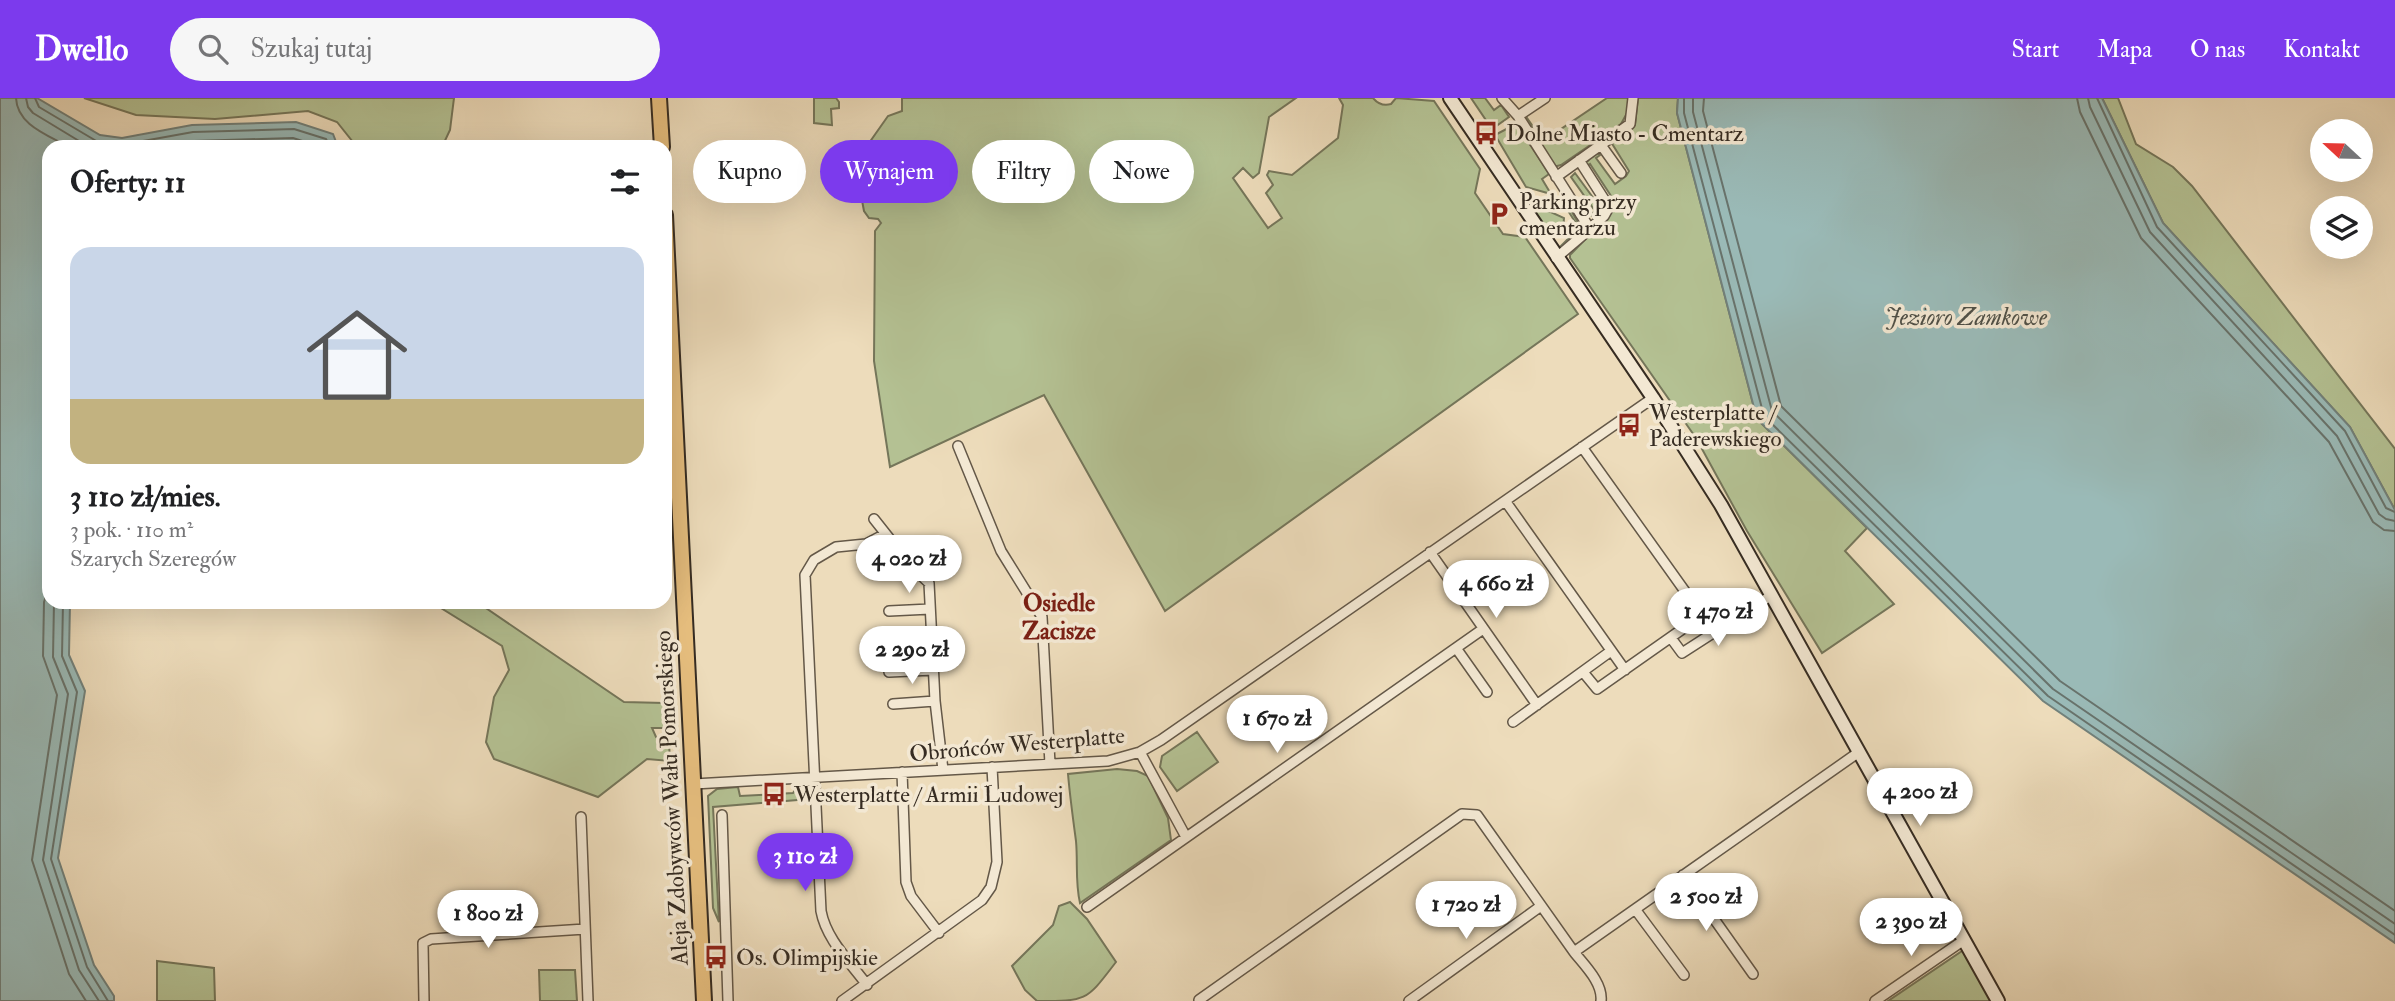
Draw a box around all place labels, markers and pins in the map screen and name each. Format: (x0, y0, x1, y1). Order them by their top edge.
bus stop icon: Dolne Miasto - Cmentarz (1472, 119, 1500, 147)
place label: Dolne Miasto - Cmentarz (1506, 119, 1744, 148)
place label: Parking przy cmentarzu (1519, 187, 1637, 242)
parking icon: Parking przy cmentarzu (1485, 200, 1513, 228)
place label: Westerplatte / Paderewskiego (1648, 398, 1782, 453)
bus stop icon: Westerplatte / Paderewskiego (1615, 411, 1643, 439)
pin: 4 020 zł (837, 536, 981, 595)
pin: 4 660 zł (1424, 560, 1568, 620)
pin: 1 470 zł (1646, 588, 1790, 648)
pin: 2 290 zł (840, 626, 984, 686)
pin: 1 670 zł (1205, 696, 1349, 755)
pin: 4 200 zł (1848, 768, 1992, 828)
bus stop icon: Westerplatte / Armii Ludowej (760, 780, 788, 808)
place label: Westerplatte / Armii Ludowej (793, 780, 1063, 810)
pin: 3 110 zł (733, 834, 877, 893)
pin: 2 500 zł (1634, 874, 1778, 933)
pin: 1 720 zł (1394, 882, 1538, 941)
pin: 1 800 zł (416, 890, 560, 950)
pin: 2 390 zł (1839, 898, 1983, 958)
bus stop icon: Os. Olimpijskie (702, 943, 730, 971)
place label: Os. Olimpijskie (736, 943, 878, 973)

